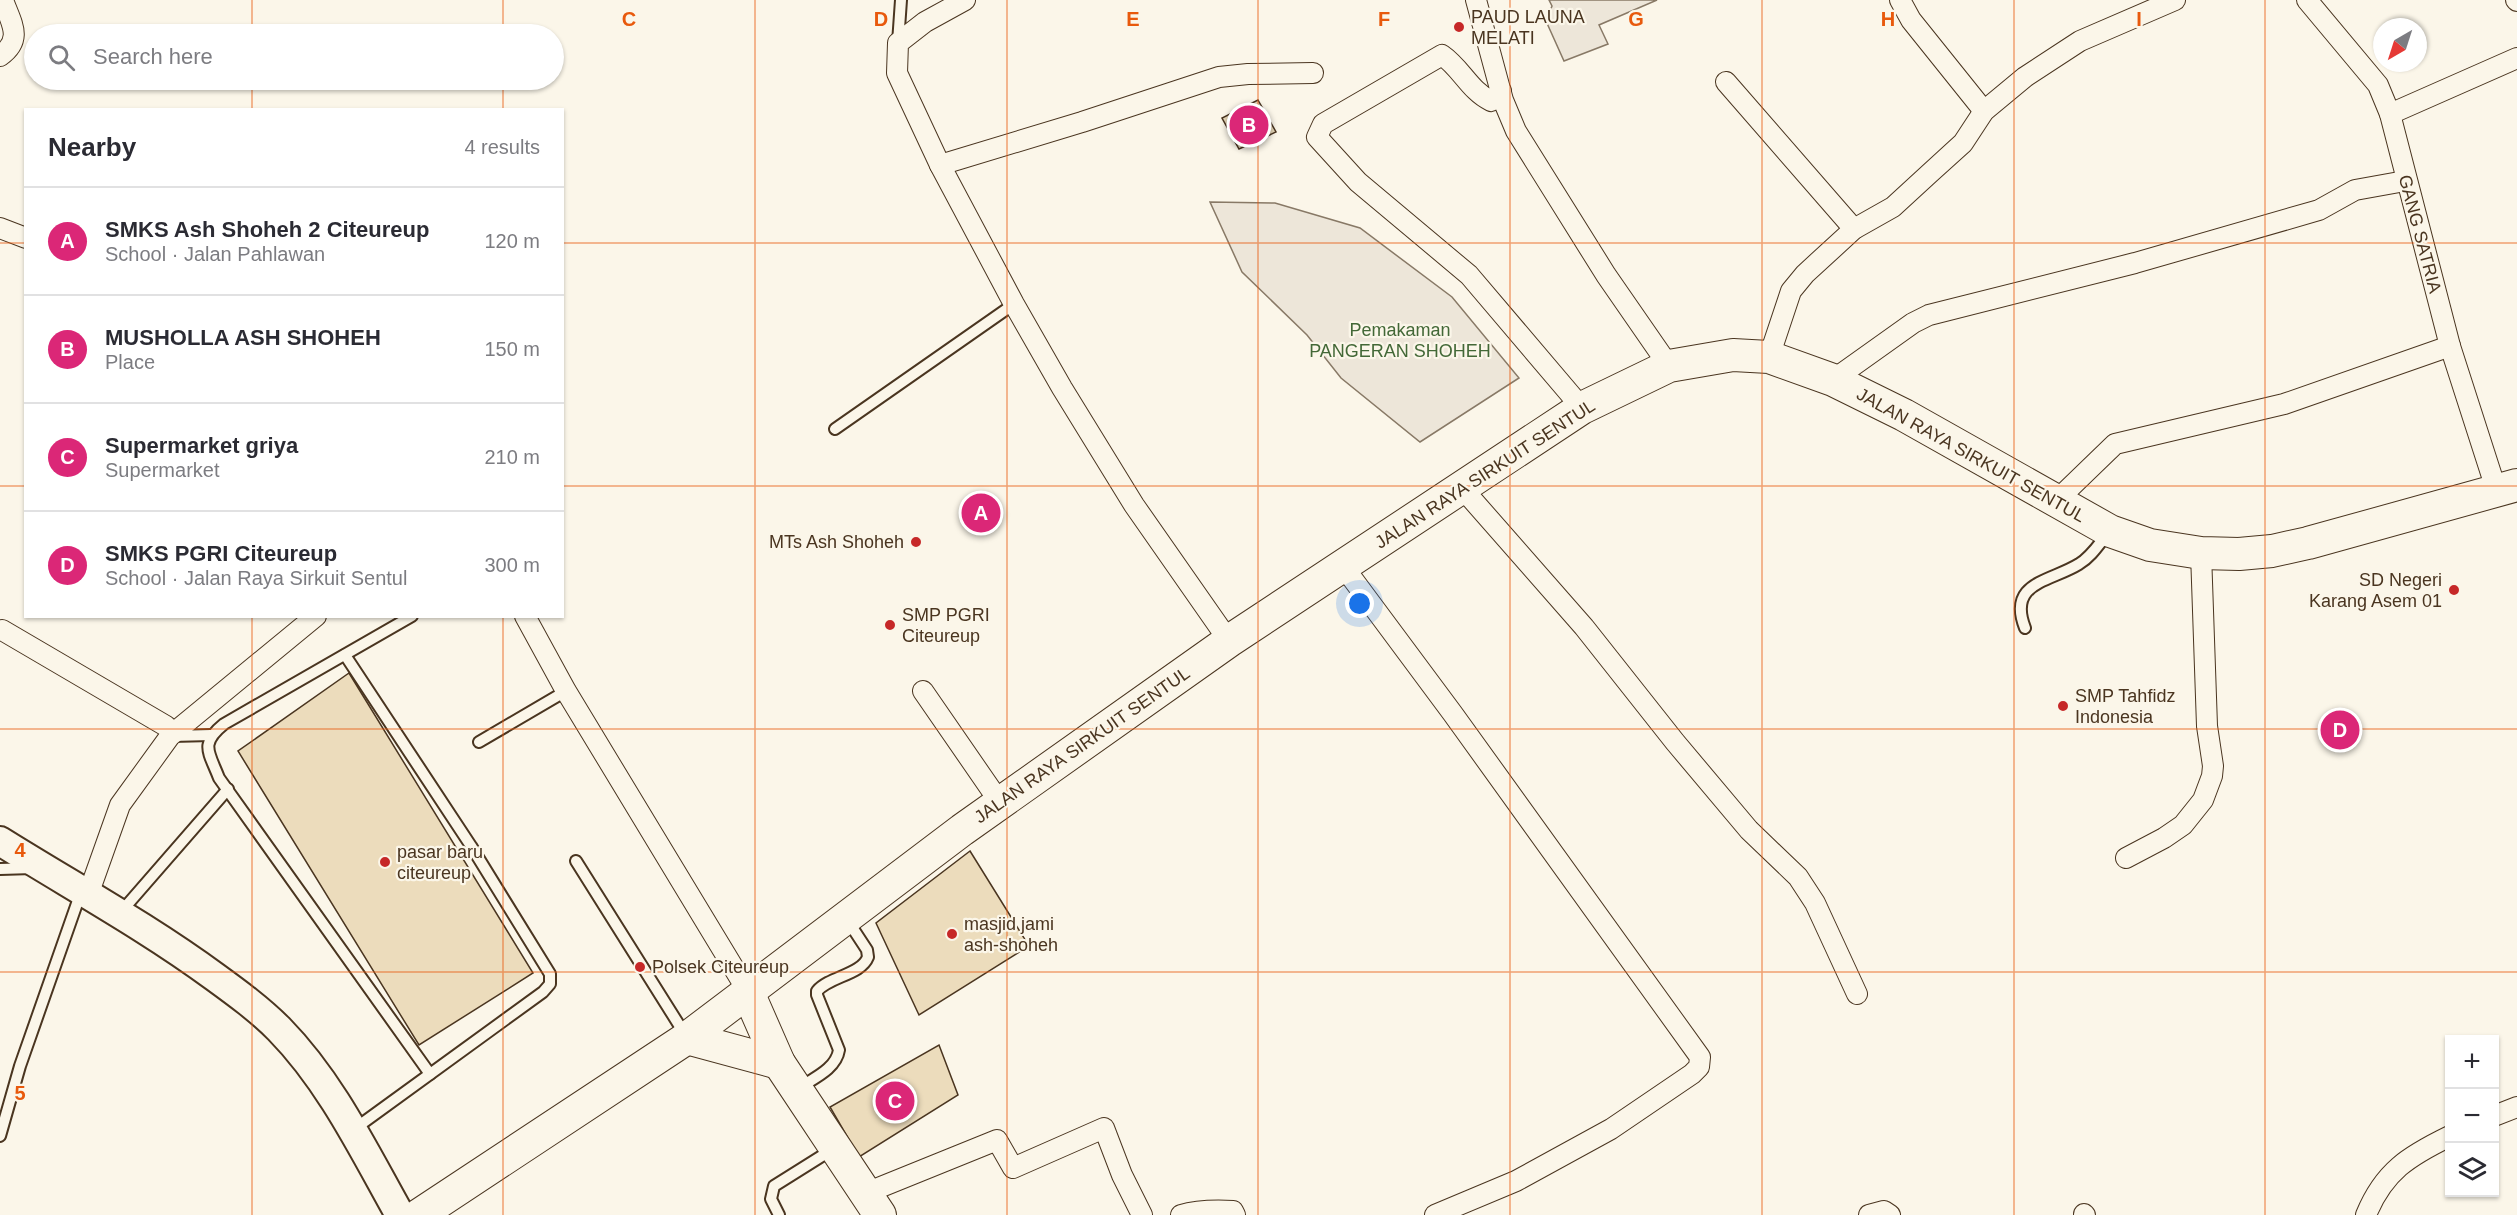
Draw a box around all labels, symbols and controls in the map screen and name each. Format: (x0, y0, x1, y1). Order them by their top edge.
place label: PAUD LAUNA MELATI (1471, 7, 1585, 48)
text: C (622, 8, 636, 30)
text: D (874, 8, 888, 30)
text: E (1126, 8, 1140, 30)
text: F (1378, 8, 1390, 30)
text: G (1628, 8, 1644, 30)
text: H (1881, 8, 1895, 30)
text: I (2136, 8, 2142, 30)
north arrow (2373, 18, 2427, 72)
marker: PAUD LAUNA MELATI (1452, 20, 1466, 34)
search box (24, 24, 564, 90)
icon: search (45, 41, 78, 74)
text: Search here (93, 44, 213, 69)
pin: B (1230, 102, 1268, 148)
text: Nearby (48, 132, 136, 162)
text: 4 results (464, 136, 540, 158)
street label: GANG SATRIA (2395, 173, 2445, 295)
text: SMKS Ash Shoheh 2 Citeureup (105, 217, 429, 242)
text: A (60, 230, 75, 252)
text: 120 m (484, 230, 540, 252)
text: School · Jalan Pahlawan (105, 243, 325, 265)
park label: Pemakaman PANGERAN SHOHEH (1309, 320, 1491, 361)
text: MUSHOLLA ASH SHOHEH (105, 325, 381, 350)
text: B (60, 338, 75, 360)
text: 150 m (484, 338, 540, 360)
text: Place (105, 351, 155, 373)
street label: JALAN RAYA SIRKUIT SENTUL (1853, 384, 2089, 526)
street label: JALAN RAYA SIRKUIT SENTUL (1371, 395, 1599, 553)
text: Supermarket griya (105, 433, 298, 458)
text: C (60, 446, 75, 468)
text: 210 m (484, 446, 540, 468)
text: Supermarket (105, 459, 220, 481)
pin: A (962, 490, 1000, 536)
place label: MTs Ash Shoheh (769, 532, 904, 552)
marker: MTs Ash Shoheh (909, 535, 923, 549)
text: SMKS PGRI Citeureup (105, 541, 337, 566)
text: D (60, 554, 75, 576)
text: 300 m (484, 554, 540, 576)
text: School · Jalan Raya Sirkuit Sentul (105, 567, 407, 589)
place label: SD Negeri Karang Asem 01 (2309, 570, 2442, 611)
marker: SD Negeri Karang Asem 01 (2447, 583, 2461, 597)
your location (1345, 589, 1374, 618)
place label: SMP PGRI Citeureup (902, 605, 990, 646)
marker: SMP PGRI Citeureup (883, 618, 897, 632)
street label: JALAN RAYA SIRKUIT SENTUL (971, 663, 1193, 827)
place label: SMP Tahfidz Indonesia (2075, 686, 2175, 727)
marker: SMP Tahfidz Indonesia (2056, 699, 2070, 713)
pin: D (2320, 708, 2360, 752)
text: 4 (14, 839, 26, 861)
place label: pasar baru citeureup (397, 842, 483, 883)
marker: pasar baru citeureup (378, 855, 392, 869)
place label: masjid jami ash-shoheh (964, 914, 1058, 955)
marker: masjid jami ash-shoheh (945, 927, 959, 941)
place label: Polsek Citeureup (652, 957, 789, 977)
marker: Polsek Citeureup (633, 960, 647, 974)
map controls (2445, 1035, 2499, 1197)
button: + (2445, 1035, 2499, 1089)
pin: C (876, 1078, 914, 1124)
text: 5 (14, 1082, 26, 1104)
button: − (2445, 1089, 2499, 1143)
button: layers (2445, 1143, 2499, 1197)

